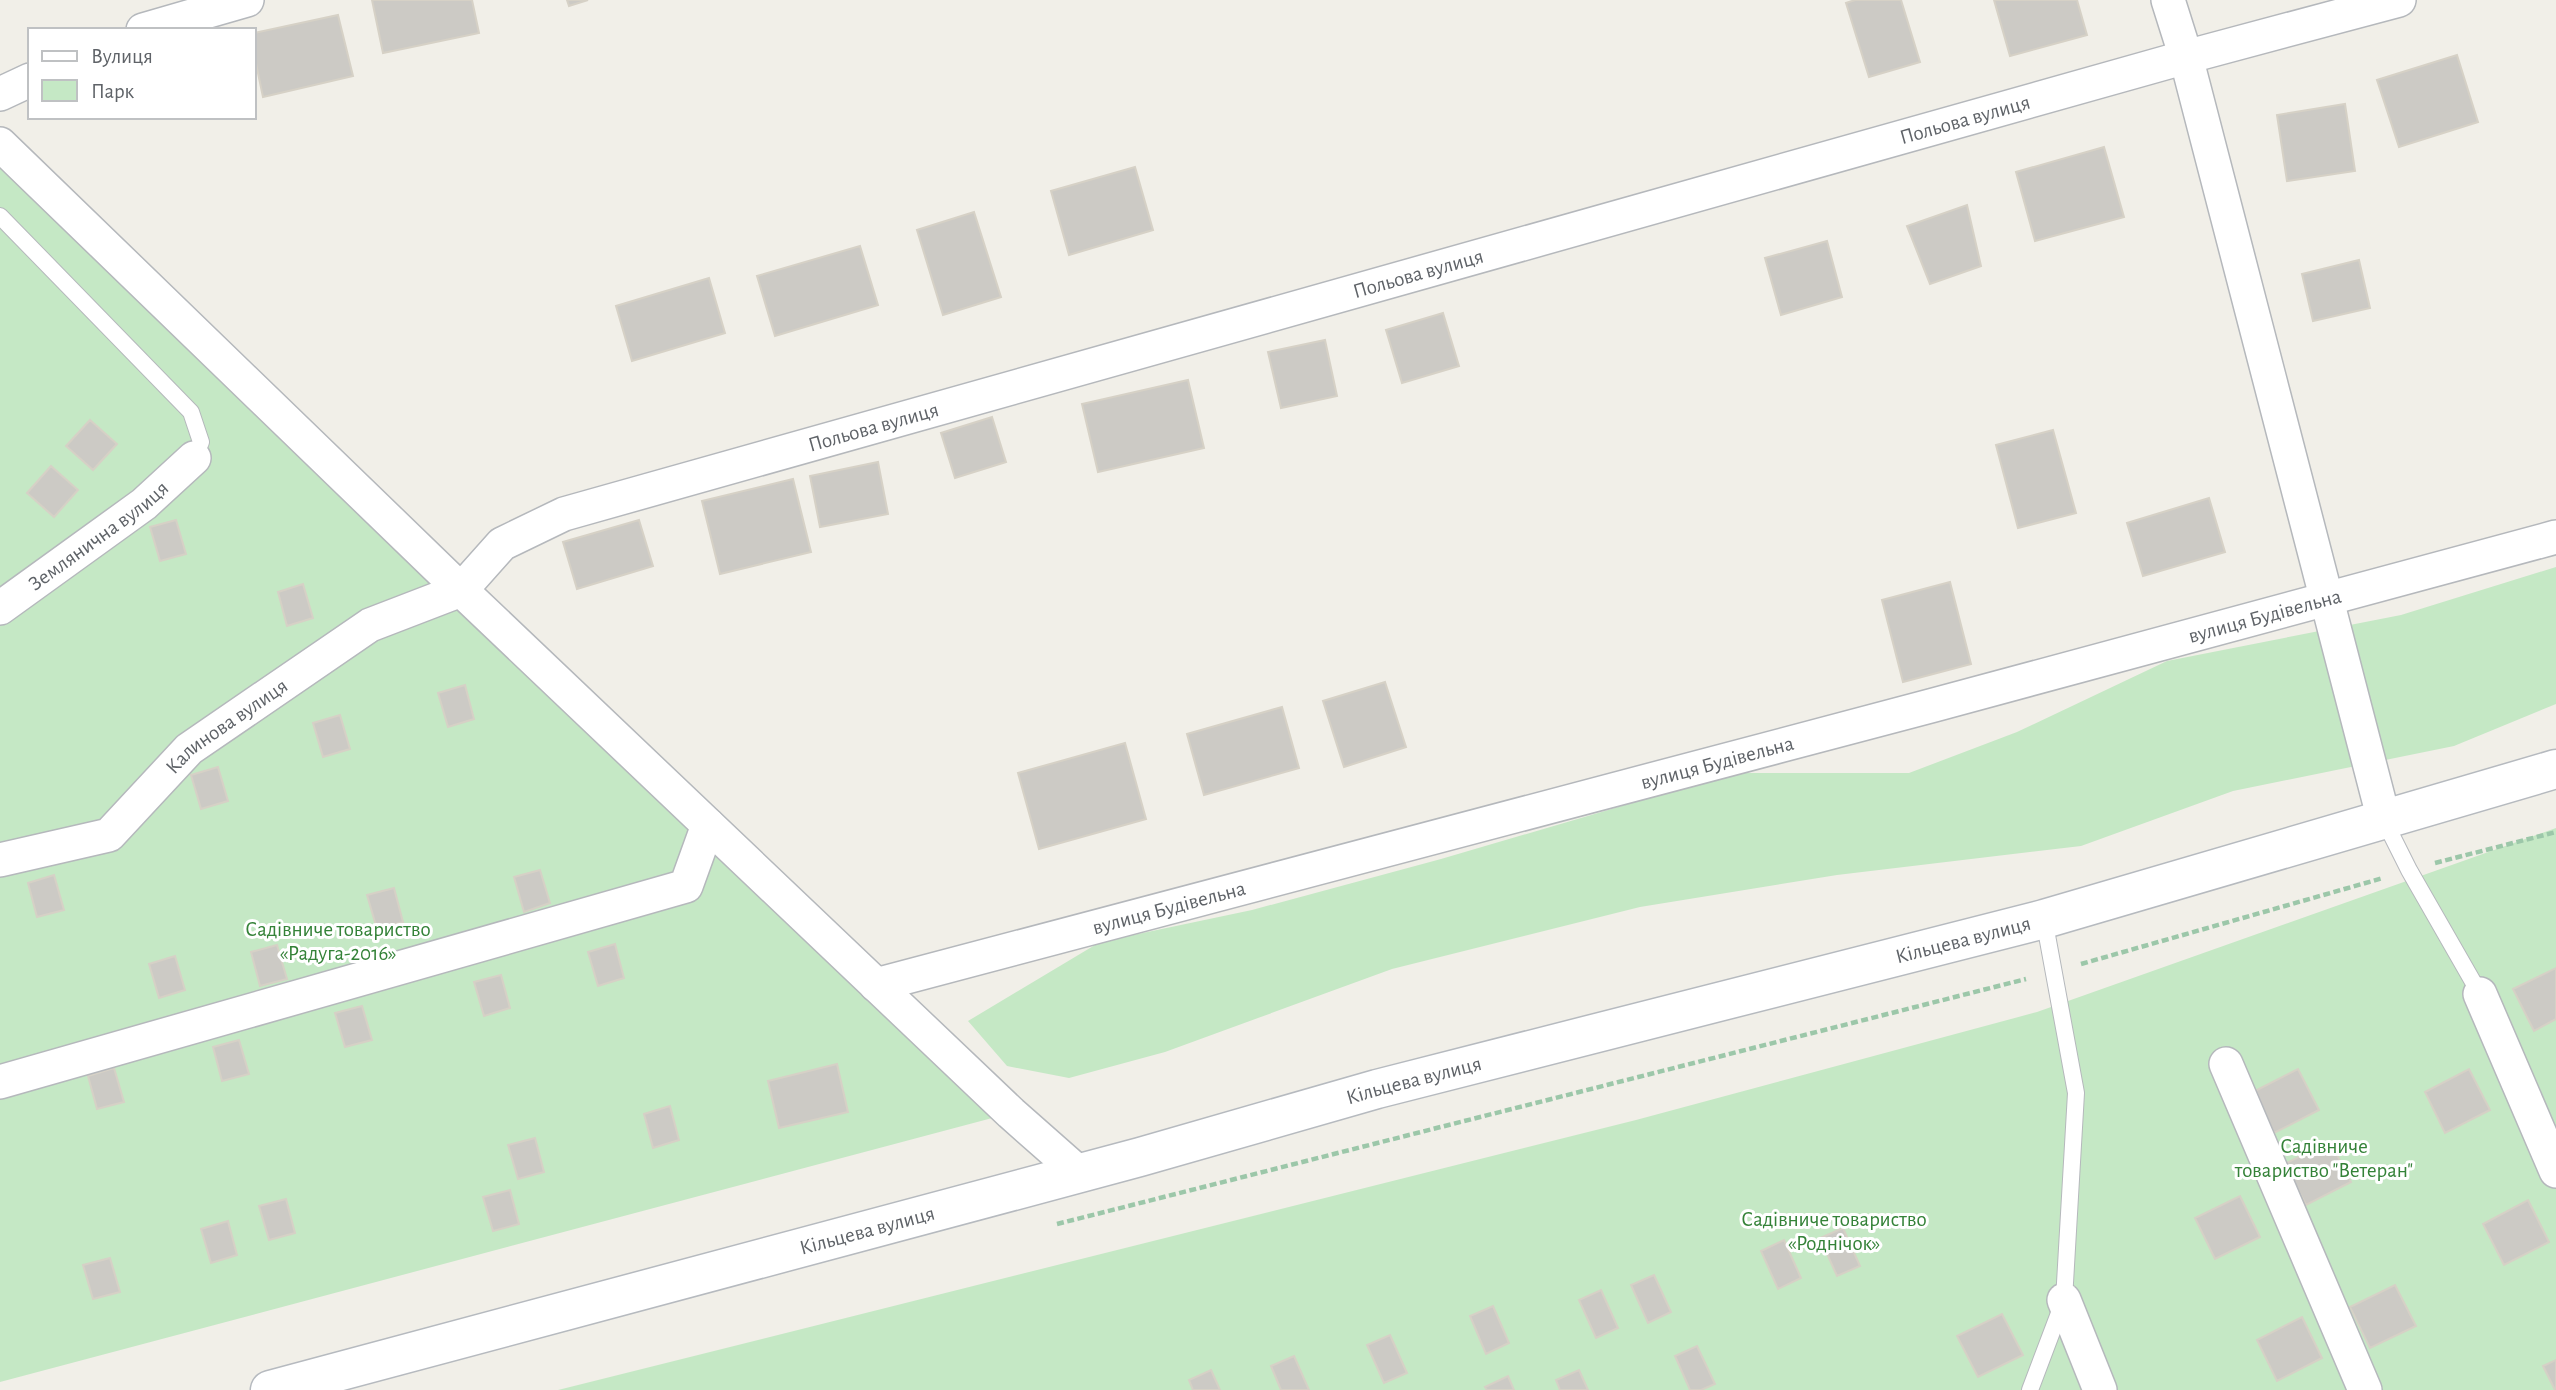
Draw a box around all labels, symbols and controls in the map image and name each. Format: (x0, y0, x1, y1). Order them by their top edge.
legend (28, 28, 256, 119)
text: Вулиця (91, 46, 153, 67)
text: Парк (91, 81, 135, 102)
street label: Польова вулиця (1897, 91, 2032, 148)
street label: Польова вулиця (1350, 245, 1486, 302)
street label: Польова вулиця (806, 399, 941, 455)
street label: Землянична вулиця (25, 477, 172, 594)
street label: вулиця Будівельна (2186, 585, 2344, 646)
street label: Калинова вулиця (161, 674, 291, 778)
street label: вулиця Будівельна (1638, 732, 1796, 793)
street label: вулиця Будівельна (1090, 877, 1248, 938)
street label: Кільцева вулиця (1893, 912, 2033, 967)
park label: Садівниче товариство «Радуга-2016» (245, 919, 431, 964)
street label: Кільцева вулиця (1344, 1052, 1484, 1108)
park label: Садівниче товариство "Ветеран" (2234, 1136, 2413, 1181)
street label: Кільцева вулиця (797, 1202, 937, 1258)
park label: Садівниче товариство «Роднічок» (1741, 1209, 1927, 1254)

